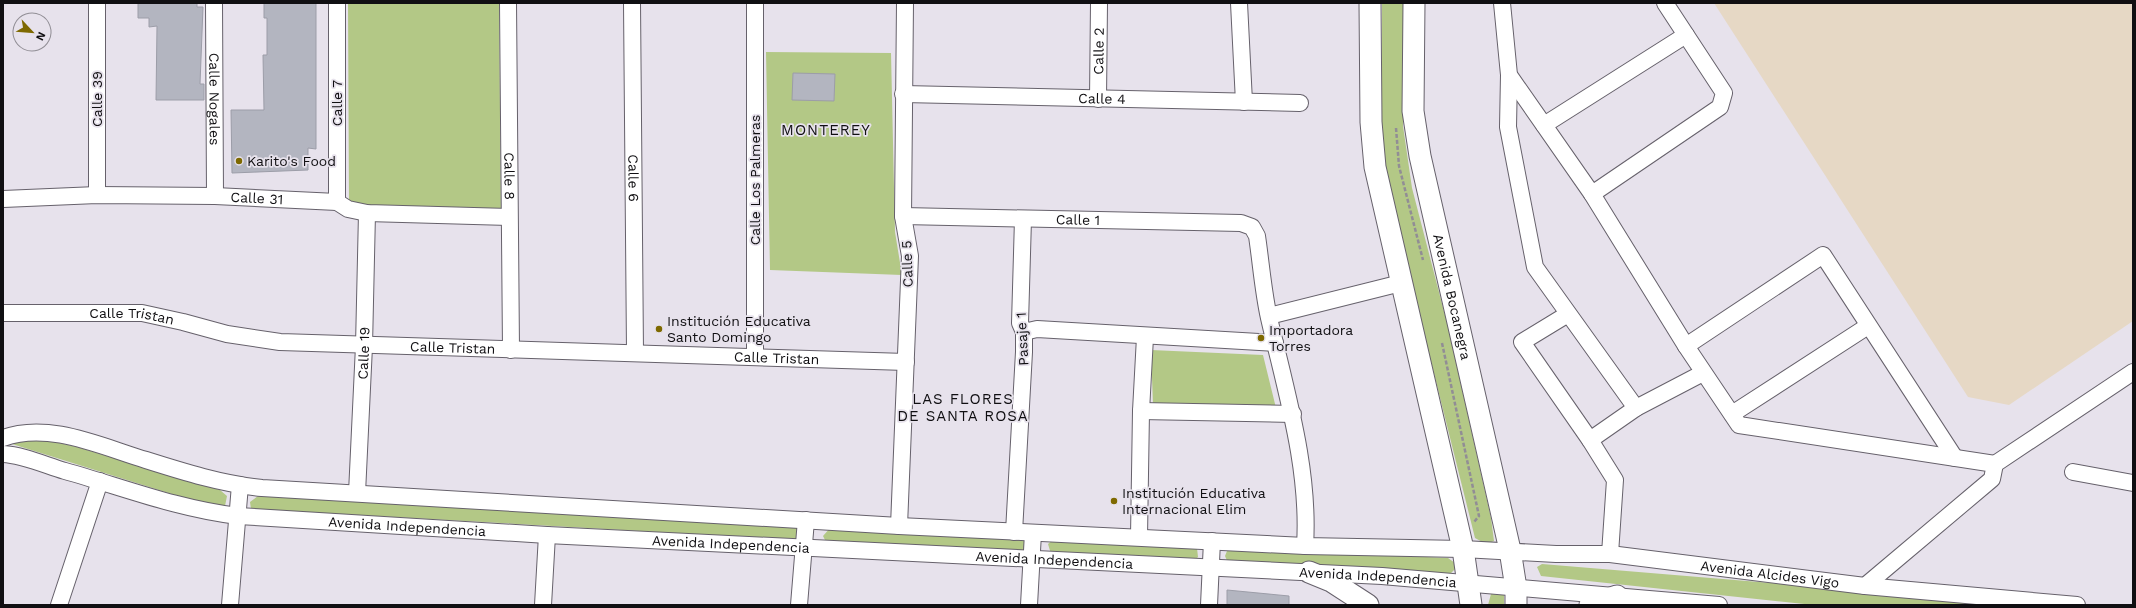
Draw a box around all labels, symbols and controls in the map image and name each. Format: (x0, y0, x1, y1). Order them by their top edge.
north arrow (12, 12, 52, 52)
street label: Calle 2 (1090, 27, 1107, 75)
text: N (33, 30, 48, 43)
street label: Calle Nogales (206, 53, 223, 145)
street label: Calle 39 (89, 71, 105, 127)
street label: Calle 7 (329, 80, 345, 126)
street label: Calle 4 (1078, 90, 1126, 107)
street label: Calle Los Palmeras (747, 115, 763, 245)
district label: MONTEREY (781, 121, 871, 139)
street label: Calle 8 (501, 152, 518, 200)
place label: Karito's Food (247, 153, 336, 169)
street label: Calle 6 (625, 154, 642, 202)
marker: Karito's Food (234, 156, 244, 166)
street label: Calle 31 (230, 189, 284, 207)
street label: Calle 1 (1056, 211, 1100, 228)
street label: Avenida Bocanegra (1430, 232, 1474, 361)
street label: Calle 5 (898, 240, 916, 288)
street label: Calle Tristan (89, 305, 176, 328)
street label: Pasaje 1 (1013, 312, 1031, 366)
place label: Institución Educativa Santo Domingo (667, 313, 811, 345)
place label: Importadora Torres (1269, 322, 1353, 354)
marker: Institución Educativa Santo Domingo (654, 324, 664, 334)
street label: Calle 19 (354, 327, 372, 380)
marker: Importadora Torres (1256, 333, 1266, 343)
street label: Calle Tristan (410, 338, 496, 357)
street label: Calle Tristan (734, 349, 820, 367)
district label: LAS FLORES DE SANTA ROSA (897, 390, 1029, 425)
place label: Institución Educativa Internacional Elim (1122, 485, 1266, 517)
marker: Institución Educativa Internacional Elim (1109, 496, 1119, 506)
street label: Avenida Independencia (328, 514, 487, 539)
street label: Avenida Independencia (651, 532, 810, 556)
street label: Avenida Independencia (975, 548, 1134, 572)
street label: Avenida Alcides Vigo (1700, 557, 1840, 591)
street label: Avenida Independencia (1299, 564, 1457, 590)

